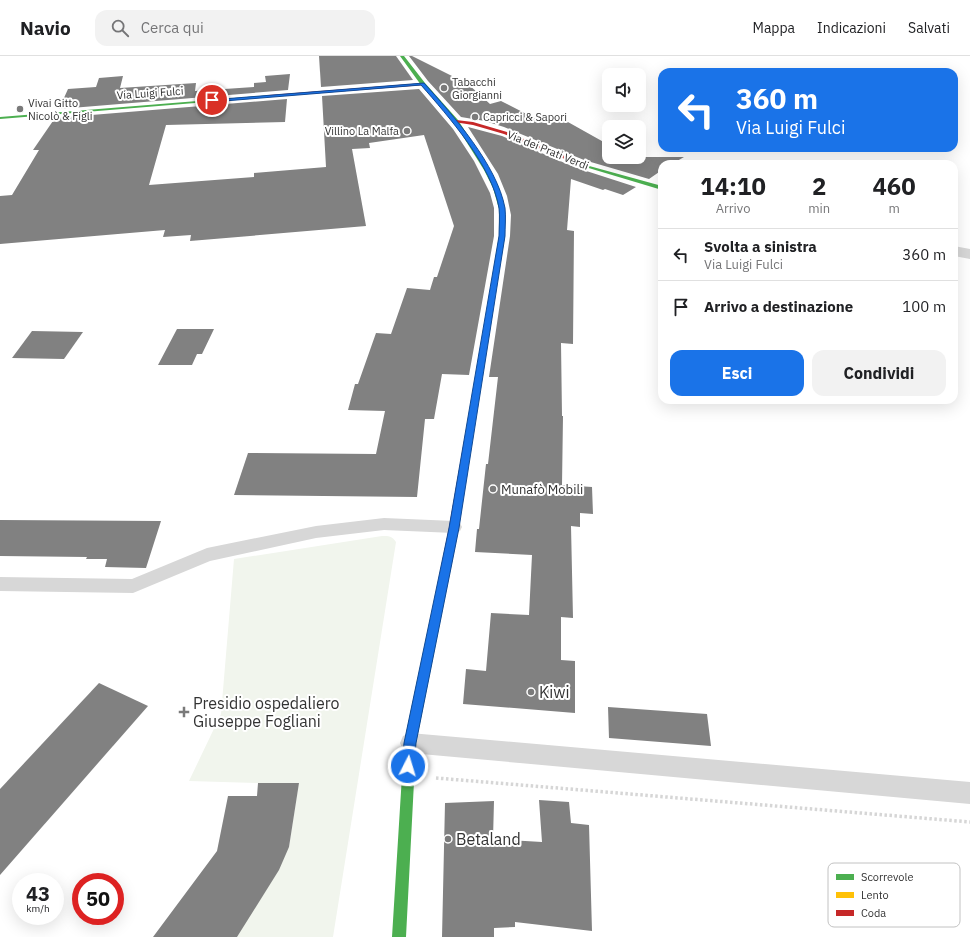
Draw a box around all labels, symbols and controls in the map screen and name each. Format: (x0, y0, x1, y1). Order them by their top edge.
search box (95, 10, 375, 46)
text: Navio (20, 16, 71, 40)
icon: search (109, 17, 131, 39)
text: Cerca qui (141, 18, 204, 37)
text: Mappa (753, 19, 795, 37)
text: Indicazioni (817, 19, 886, 37)
text: Salvati (908, 19, 950, 37)
map controls (602, 68, 646, 164)
button: sound (602, 68, 646, 112)
place label: Tabacchi Giorgianni (452, 75, 502, 102)
text: 360 m (736, 80, 818, 117)
pin (195, 83, 229, 117)
marker: Tabacchi Giorgianni (439, 83, 449, 93)
street label: Via Luigi Fulci (116, 84, 184, 102)
icon: left (670, 84, 722, 136)
icon: arrive (201, 89, 223, 111)
place label: Vivai Gitto Nicolò & Figli (28, 96, 93, 123)
marker: Vivai Gitto Nicolò & Figli (15, 104, 25, 114)
place label: Capricci & Sapori (483, 110, 567, 124)
marker: Capricci & Sapori (470, 112, 480, 122)
text: Via Luigi Fulci (736, 116, 845, 139)
button: layers (602, 120, 646, 164)
place label: Villino La Malfa (325, 124, 399, 138)
marker: Villino La Malfa (402, 126, 412, 136)
street label: Via dei Prati Verdi (505, 127, 591, 173)
text: 14:10 (700, 170, 766, 202)
text: 2 (812, 170, 826, 202)
text: 460 (872, 170, 916, 202)
text: Arrivo (716, 200, 750, 217)
text: min (808, 200, 830, 217)
text: m (888, 200, 900, 217)
text: Svolta a sinistra (704, 237, 817, 256)
icon: left (670, 244, 692, 266)
text: 360 m (902, 245, 946, 264)
text: Via Luigi Fulci (704, 256, 783, 273)
icon: arrive (670, 296, 692, 318)
text: Arrivo a destinazione (704, 297, 853, 316)
text: 100 m (902, 297, 946, 316)
button: Esci (670, 350, 804, 396)
button: Condividi (812, 350, 946, 396)
place label: Munafò Mobili (501, 481, 583, 498)
marker: Munafò Mobili (488, 484, 498, 494)
place label: Kiwi (539, 682, 569, 702)
marker: Kiwi (526, 687, 536, 697)
place label: Presidio ospedaliero Giuseppe Fogliani (193, 693, 339, 731)
marker: Presidio ospedaliero Giuseppe Fogliani (178, 706, 190, 718)
position arrow (387, 745, 429, 787)
place label: Betaland (456, 829, 521, 849)
marker: Betaland (443, 834, 453, 844)
legend (828, 863, 960, 927)
text: Scorrevole (861, 870, 914, 884)
speed limit sign: 50 (72, 873, 124, 925)
text: 43 (26, 880, 50, 907)
text: Lento (861, 888, 889, 902)
text: km/h (26, 902, 50, 915)
text: Coda (861, 906, 886, 920)

